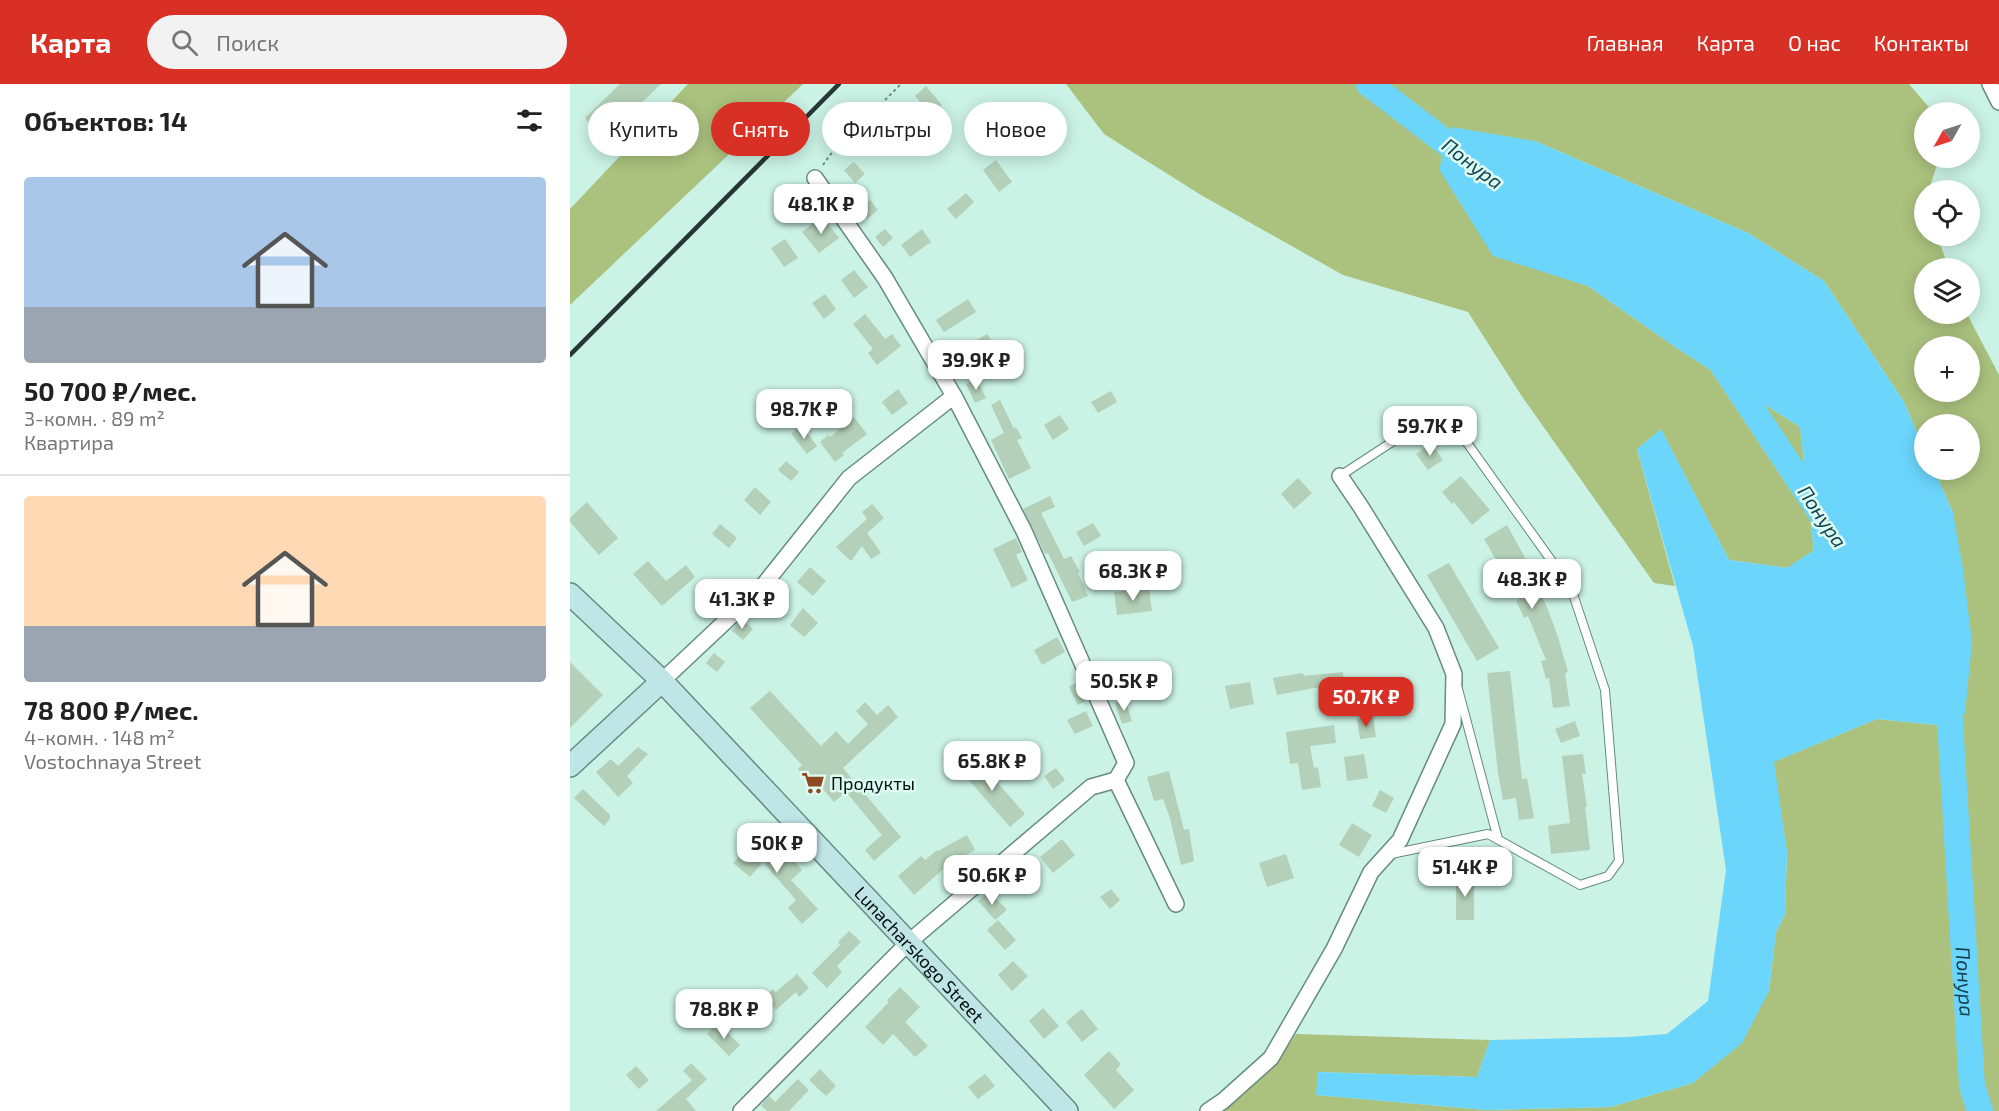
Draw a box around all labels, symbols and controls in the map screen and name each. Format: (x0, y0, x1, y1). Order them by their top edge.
search box (147, 15, 567, 69)
text: Карта (30, 25, 111, 59)
icon: search (168, 26, 201, 59)
text: Поиск (216, 29, 279, 55)
text: Главная (1587, 30, 1664, 55)
text: Карта (1697, 30, 1755, 55)
text: О нас (1788, 30, 1841, 55)
text: Контакты (1874, 30, 1969, 55)
chip: Купить (588, 102, 699, 156)
chip: Снять (711, 102, 810, 156)
chip: Фильтры (822, 102, 952, 156)
chip: Новое (964, 102, 1067, 156)
north arrow (1914, 102, 1980, 168)
map controls (1914, 102, 1980, 480)
icon: filters (513, 104, 546, 137)
text: Объектов: 14 (24, 105, 188, 136)
water label: Понура (1438, 132, 1508, 194)
button: locate (1914, 180, 1980, 246)
pin: 48.1K ₽ (766, 184, 876, 235)
text: 48.1K ₽ (788, 191, 854, 215)
icon: home (231, 216, 339, 324)
button: layers (1914, 258, 1980, 324)
button: + (1914, 336, 1980, 402)
pin: 39.9K ₽ (921, 340, 1031, 391)
text: 39.9K ₽ (942, 347, 1010, 371)
text: 50 700 ₽/мес. (24, 375, 197, 406)
pin: 98.7K ₽ (749, 389, 859, 440)
text: 98.7K ₽ (770, 396, 838, 420)
text: 3-комн. · 89 m² (24, 406, 165, 430)
pin: 59.7K ₽ (1375, 406, 1485, 457)
text: 59.7K ₽ (1397, 413, 1463, 437)
button: − (1914, 414, 1980, 480)
text: Квартира (24, 430, 114, 454)
water label: Понура (1793, 480, 1853, 552)
icon: home (231, 535, 339, 643)
pin: 68.3K ₽ (1078, 551, 1188, 602)
text: 68.3K ₽ (1098, 558, 1168, 582)
pin: 48.3K ₽ (1477, 559, 1587, 610)
text: 48.3K ₽ (1497, 566, 1567, 590)
pin: 41.3K ₽ (687, 579, 797, 630)
text: 41.3K ₽ (709, 586, 775, 610)
pin: 50.5K ₽ (1069, 661, 1179, 712)
text: 50.5K ₽ (1090, 668, 1158, 692)
pin: 50.7K ₽ (1311, 677, 1421, 728)
text: 50.7K ₽ (1332, 684, 1400, 708)
text: 78 800 ₽/мес. (24, 694, 199, 725)
text: 4-комн. · 148 m² (24, 725, 175, 749)
pin: 65.8K ₽ (937, 741, 1047, 792)
text: 65.8K ₽ (958, 748, 1026, 772)
text: Vostochnaya Street (24, 749, 201, 773)
supermarket icon: Продукты (800, 770, 826, 796)
place label: Продукты (831, 772, 915, 794)
pin: 50K ₽ (735, 823, 819, 874)
text: 50K ₽ (751, 830, 803, 854)
pin: 51.4K ₽ (1410, 847, 1520, 898)
text: 51.4K ₽ (1432, 854, 1498, 878)
pin: 50.6K ₽ (937, 855, 1047, 906)
text: 50.6K ₽ (958, 862, 1026, 886)
street label: Lunacharskogo Street (850, 882, 989, 1027)
water label: Понура (1952, 946, 1980, 1017)
pin: 78.8K ₽ (669, 989, 779, 1040)
text: 78.8K ₽ (690, 996, 758, 1020)

